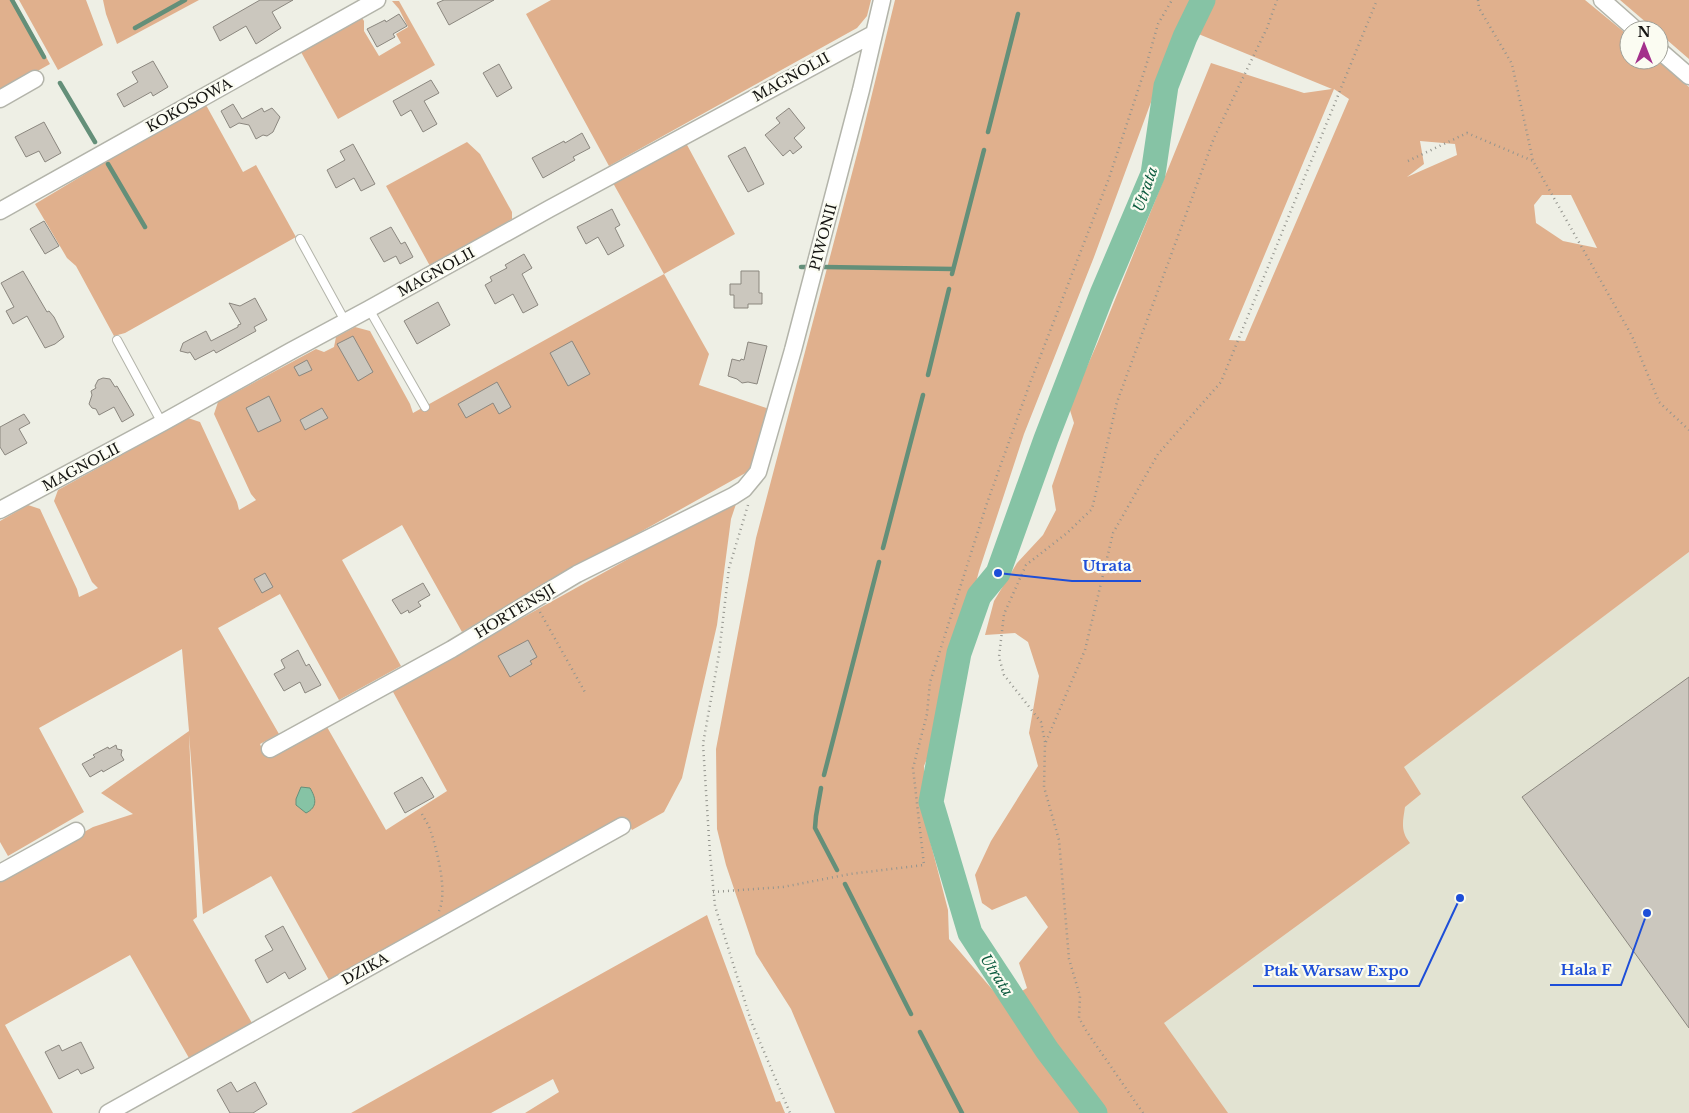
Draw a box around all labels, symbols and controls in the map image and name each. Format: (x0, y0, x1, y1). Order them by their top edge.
north arrow (1619, 20, 1669, 70)
text: N (1637, 23, 1651, 41)
street label: MAGNOLII (749, 48, 833, 106)
street label: KOKOSOWA (143, 74, 235, 136)
water label: Utrata (1128, 164, 1162, 214)
street label: PIWONII (805, 201, 841, 273)
street label: MAGNOLII (394, 243, 478, 301)
street label: MAGNOLII (39, 439, 123, 495)
callout: Utrata (1072, 551, 1141, 581)
text: Utrata (1083, 556, 1132, 575)
street label: HORTENSJI (471, 580, 559, 642)
street label: DZIKA (339, 949, 392, 989)
water label: Utrata (976, 950, 1018, 1000)
callout: Hala F (1550, 955, 1621, 985)
callout: Ptak Warsaw Expo (1253, 956, 1419, 986)
text: Hala F (1560, 960, 1612, 979)
text: Ptak Warsaw Expo (1263, 961, 1409, 980)

